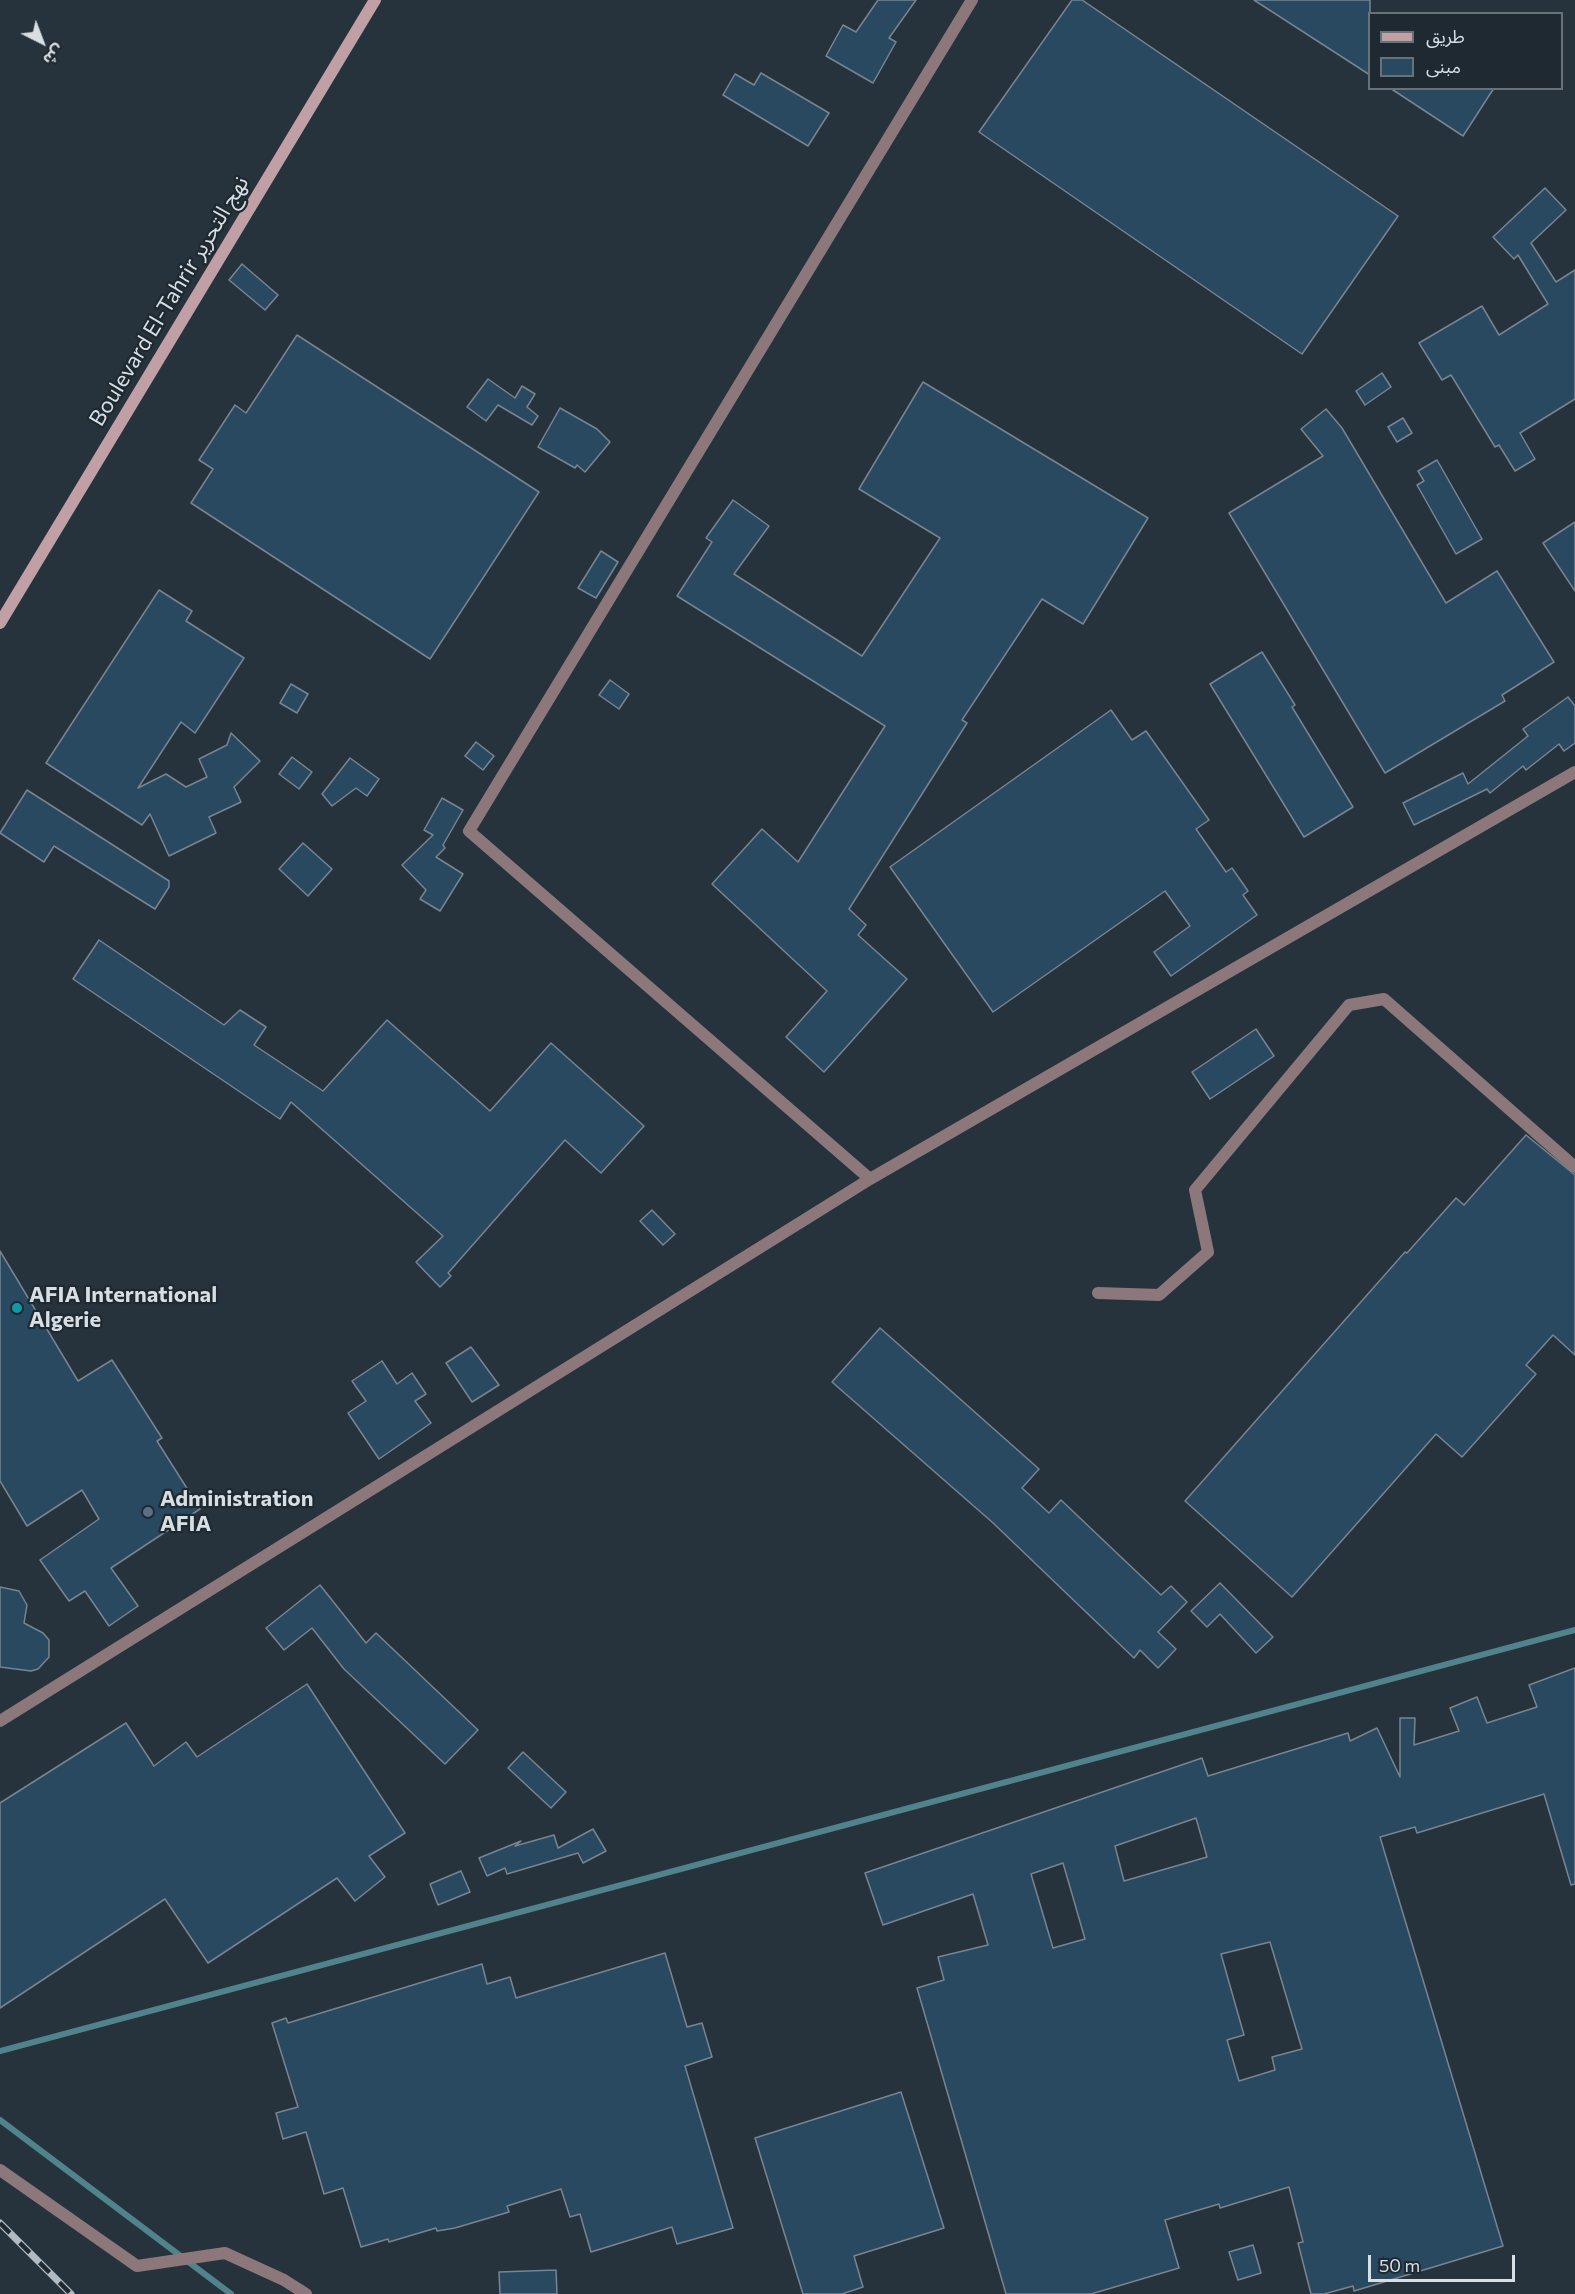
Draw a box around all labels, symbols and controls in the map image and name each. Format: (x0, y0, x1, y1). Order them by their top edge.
north arrow (12, 12, 72, 72)
legend (1368, 12, 1563, 90)
text: طريق (1426, 25, 1465, 47)
text: ش (40, 41, 69, 70)
text: مبنى (1426, 55, 1461, 77)
street label: Boulevard El-Tahrir نهج التحرير (84, 171, 254, 431)
place label: AFIA International Algerie (29, 1282, 217, 1334)
marker: AFIA International Algerie (10, 1301, 24, 1315)
place label: Administration AFIA (160, 1486, 313, 1538)
marker: Administration AFIA (141, 1505, 155, 1519)
scale bar (1371, 2243, 1518, 2281)
text: 50 m (1379, 2254, 1420, 2276)

